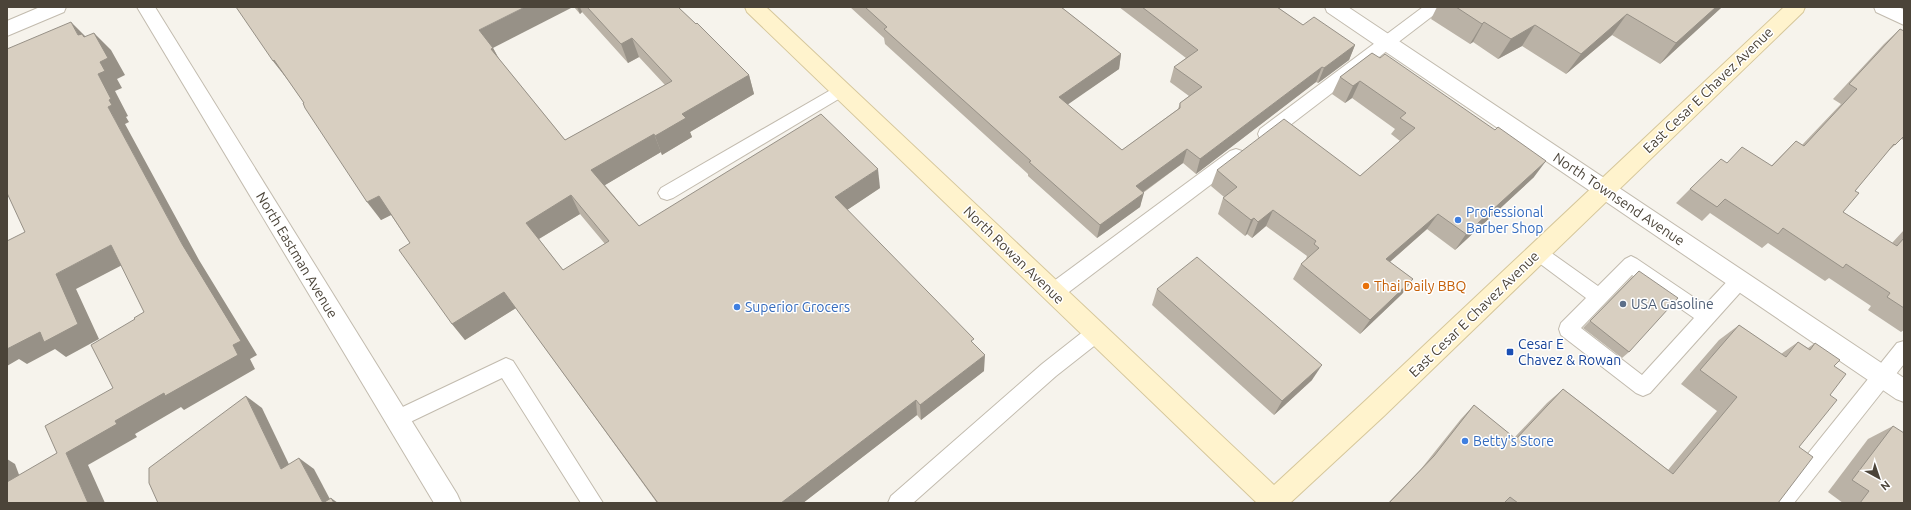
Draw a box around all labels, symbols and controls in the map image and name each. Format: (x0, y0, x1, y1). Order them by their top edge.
street label: East Cesar E Chavez Avenue (1640, 24, 1776, 156)
street label: North Townsend Avenue (1550, 149, 1688, 249)
street label: North Eastman Avenue (253, 189, 341, 321)
street label: North Rowan Avenue (960, 203, 1068, 307)
place label: Professional Barber Shop (1466, 204, 1544, 236)
marker: Professional Barber Shop (1453, 215, 1463, 225)
street label: East Cesar E Chavez Avenue (1406, 248, 1542, 380)
place label: Thai Daily BBQ (1374, 278, 1466, 294)
marker: Thai Daily BBQ (1361, 281, 1371, 291)
place label: USA Gasoline (1631, 296, 1714, 312)
place label: Superior Grocers (745, 299, 850, 315)
marker: USA Gasoline (1618, 299, 1628, 309)
marker: Superior Grocers (732, 302, 742, 312)
place label: Cesar E Chavez & Rowan (1518, 336, 1621, 368)
marker: Cesar E Chavez & Rowan (1505, 347, 1515, 357)
place label: Betty's Store (1473, 433, 1554, 449)
marker: Betty's Store (1460, 436, 1470, 446)
north arrow (1859, 458, 1899, 498)
text: N (1878, 478, 1892, 493)

